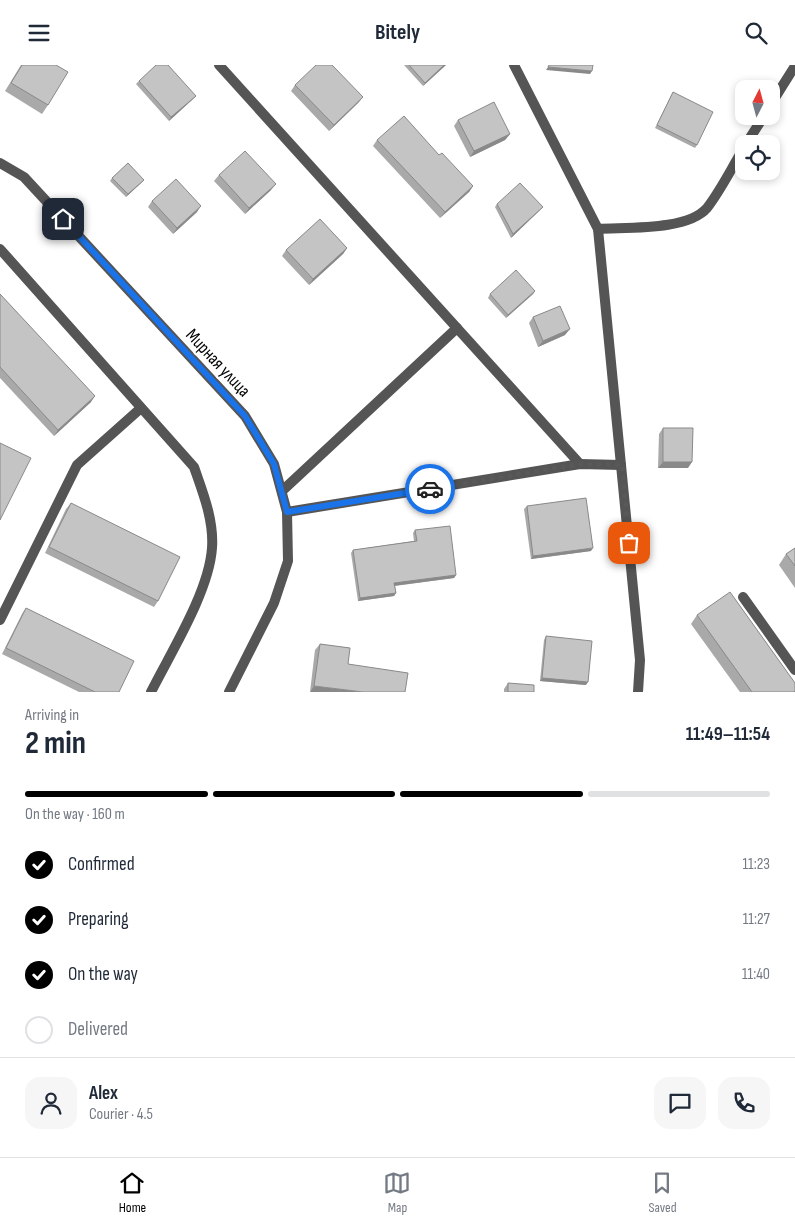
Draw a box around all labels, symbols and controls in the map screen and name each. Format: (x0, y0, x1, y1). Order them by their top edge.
icon: menu (25, 19, 53, 47)
text: Bitely (375, 19, 420, 46)
icon: search (742, 19, 770, 47)
north arrow (735, 80, 780, 125)
map controls (735, 80, 780, 180)
button: locate (735, 135, 780, 180)
pin (42, 198, 84, 240)
icon: home (49, 205, 77, 233)
street label: Мирная улица (181, 325, 255, 401)
courier (405, 464, 455, 514)
icon: car (416, 475, 444, 503)
pin (608, 522, 650, 564)
icon: bag (615, 529, 643, 557)
text: Arriving in (25, 706, 79, 725)
text: 11:49–11:54 (686, 723, 770, 746)
text: 2 min (25, 724, 86, 763)
text: On the way · 160 m (25, 805, 125, 824)
icon: check (25, 851, 53, 879)
text: Confirmed (68, 853, 135, 876)
text: 11:23 (742, 855, 770, 874)
icon: check (25, 906, 53, 934)
text: Preparing (68, 908, 129, 931)
text: 11:27 (743, 910, 770, 929)
icon: check (25, 961, 53, 989)
text: On the way (68, 963, 138, 986)
text: 11:40 (742, 965, 770, 984)
text: Delivered (68, 1018, 128, 1041)
button: person (25, 1077, 77, 1129)
button: chat (654, 1077, 706, 1129)
button: phone (718, 1077, 770, 1129)
text: Alex (89, 1082, 118, 1105)
text: Courier · 4.5 (89, 1105, 153, 1124)
tab: Home (118, 1169, 146, 1216)
tab: Map (383, 1169, 411, 1216)
tab: Saved (648, 1169, 676, 1216)

